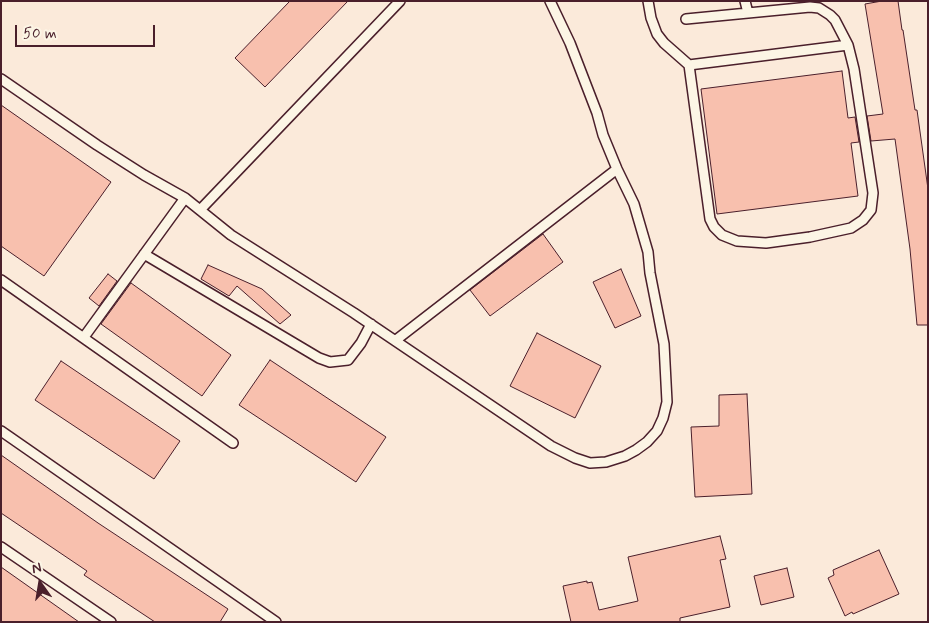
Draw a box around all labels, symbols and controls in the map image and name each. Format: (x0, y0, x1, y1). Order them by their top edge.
scale bar (18, 15, 158, 47)
text: 50 m (23, 24, 57, 44)
north arrow (15, 558, 65, 608)
text: N (30, 559, 43, 578)

